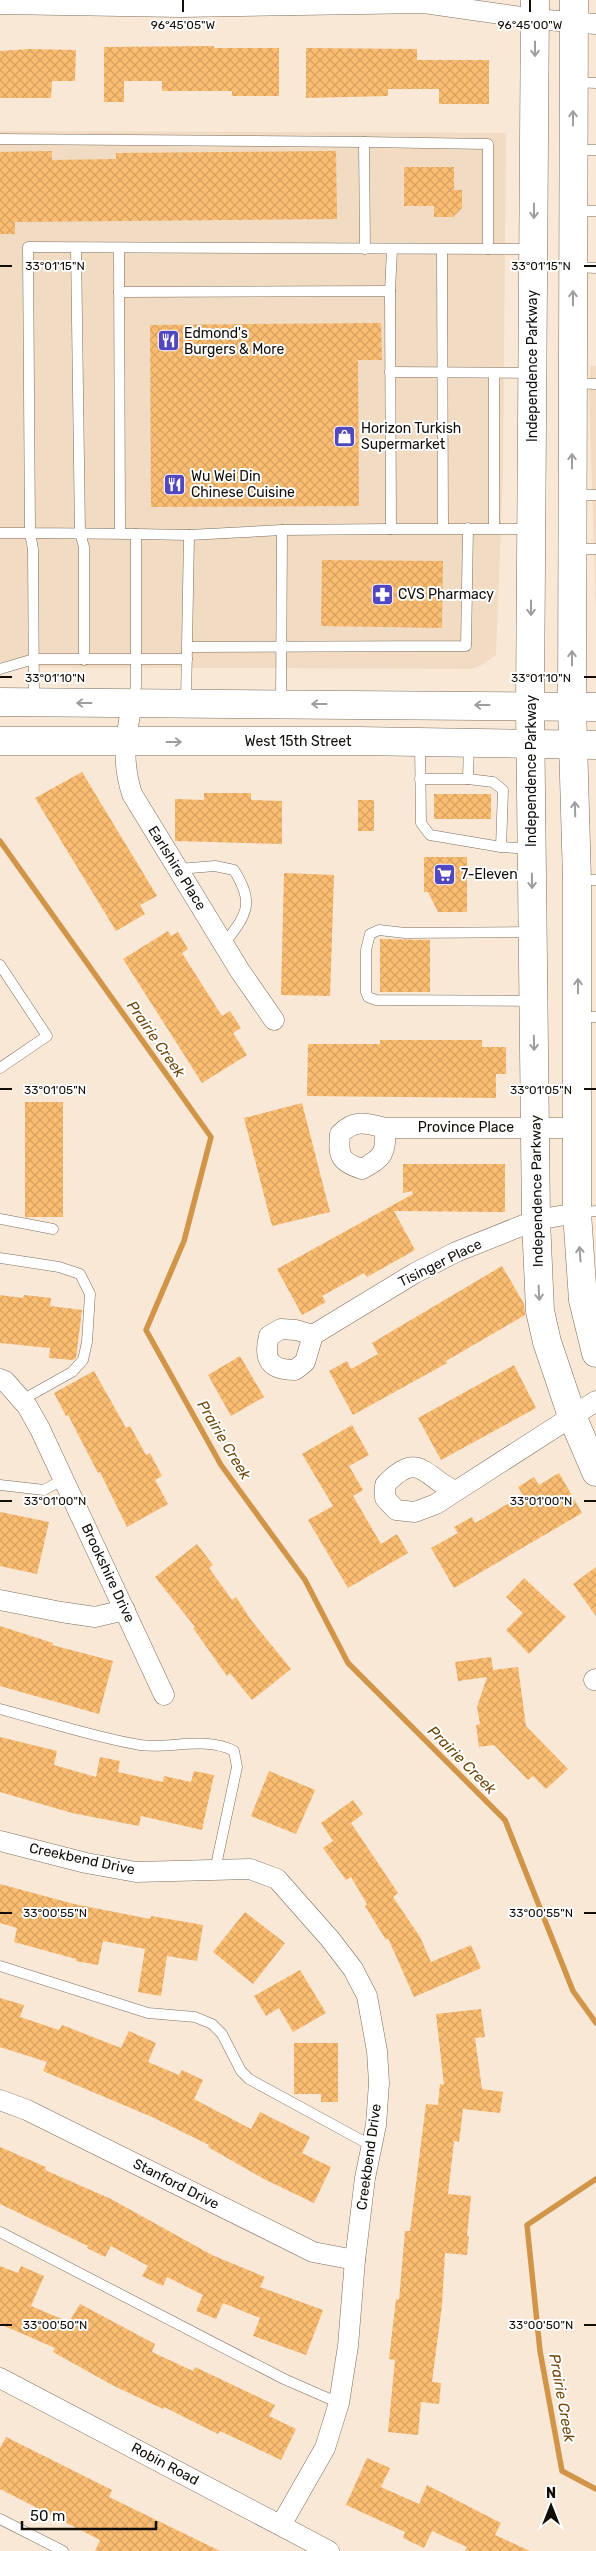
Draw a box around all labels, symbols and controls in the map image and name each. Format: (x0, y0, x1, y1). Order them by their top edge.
text: 96°45'05"W (151, 18, 216, 32)
text: 96°45'00"W (498, 18, 563, 32)
one-way arrow (530, 40, 540, 56)
one-way arrow (568, 111, 578, 127)
one-way arrow (529, 202, 539, 219)
text: 33°01'15"N (25, 259, 85, 273)
text: 33°01'15"N (511, 259, 571, 273)
street label: Independence Parkway (524, 290, 541, 442)
one-way arrow (568, 291, 578, 307)
place label: Edmond's Burgers & More (184, 325, 285, 358)
restaurant icon: Edmond's Burgers & More (156, 329, 180, 353)
place label: Horizon Turkish Supermarket (361, 420, 461, 453)
shop icon: Horizon Turkish Supermarket (333, 424, 357, 448)
one-way arrow (567, 453, 577, 470)
place label: Wu Wei Din Chinese Cuisine (191, 468, 295, 501)
restaurant icon: Wu Wei Din Chinese Cuisine (163, 472, 187, 496)
pharmacy icon: CVS Pharmacy (370, 582, 394, 606)
place label: CVS Pharmacy (398, 586, 494, 603)
one-way arrow (526, 600, 536, 616)
one-way arrow (567, 651, 577, 667)
text: 33°01'10"N (25, 671, 85, 685)
text: 33°01'10"N (511, 671, 571, 685)
street label: Independence Parkway (523, 695, 540, 847)
one-way arrow (76, 698, 92, 708)
one-way arrow (311, 699, 328, 709)
one-way arrow (474, 700, 490, 710)
street label: West 15th Street (244, 733, 352, 750)
one-way arrow (166, 737, 182, 747)
one-way arrow (570, 801, 580, 817)
street label: Earlshire Place (144, 823, 210, 913)
supermarket icon: 7-Eleven (433, 862, 457, 886)
place label: 7-Eleven (461, 866, 518, 883)
one-way arrow (527, 872, 537, 889)
one-way arrow (573, 978, 583, 994)
water label: Prairie Creek (123, 997, 189, 1081)
one-way arrow (529, 1035, 539, 1051)
text: 33°01'05"N (24, 1083, 86, 1097)
text: 33°01'05"N (510, 1083, 572, 1097)
street label: Independence Parkway (527, 1114, 547, 1267)
street label: Province Place (418, 1119, 514, 1136)
street label: Tisinger Place (395, 1235, 485, 1291)
one-way arrow (575, 1246, 584, 1262)
one-way arrow (535, 1285, 544, 1301)
water label: Prairie Creek (193, 1397, 255, 1483)
text: 33°01'00"N (24, 1494, 86, 1508)
text: 33°01'00"N (510, 1494, 572, 1508)
street label: Brookshire Drive (78, 1521, 138, 1625)
water label: Prairie Creek (424, 1722, 500, 1798)
street label: Creekbend Drive (28, 1840, 137, 1879)
text: 33°00'55"N (23, 1906, 87, 1920)
text: 33°00'55"N (509, 1906, 573, 1920)
street label: Creekbend Drive (353, 2102, 385, 2211)
street label: Stanford Drive (130, 2155, 222, 2213)
text: 33°00'50"N (23, 2318, 87, 2332)
text: 33°00'50"N (509, 2318, 573, 2332)
water label: Prairie Creek (545, 2352, 579, 2444)
street label: Robin Road (128, 2439, 202, 2489)
north arrow (526, 2481, 576, 2531)
text: N (546, 2485, 556, 2502)
scale bar (22, 2498, 156, 2530)
text: 50 m (30, 2507, 65, 2525)

